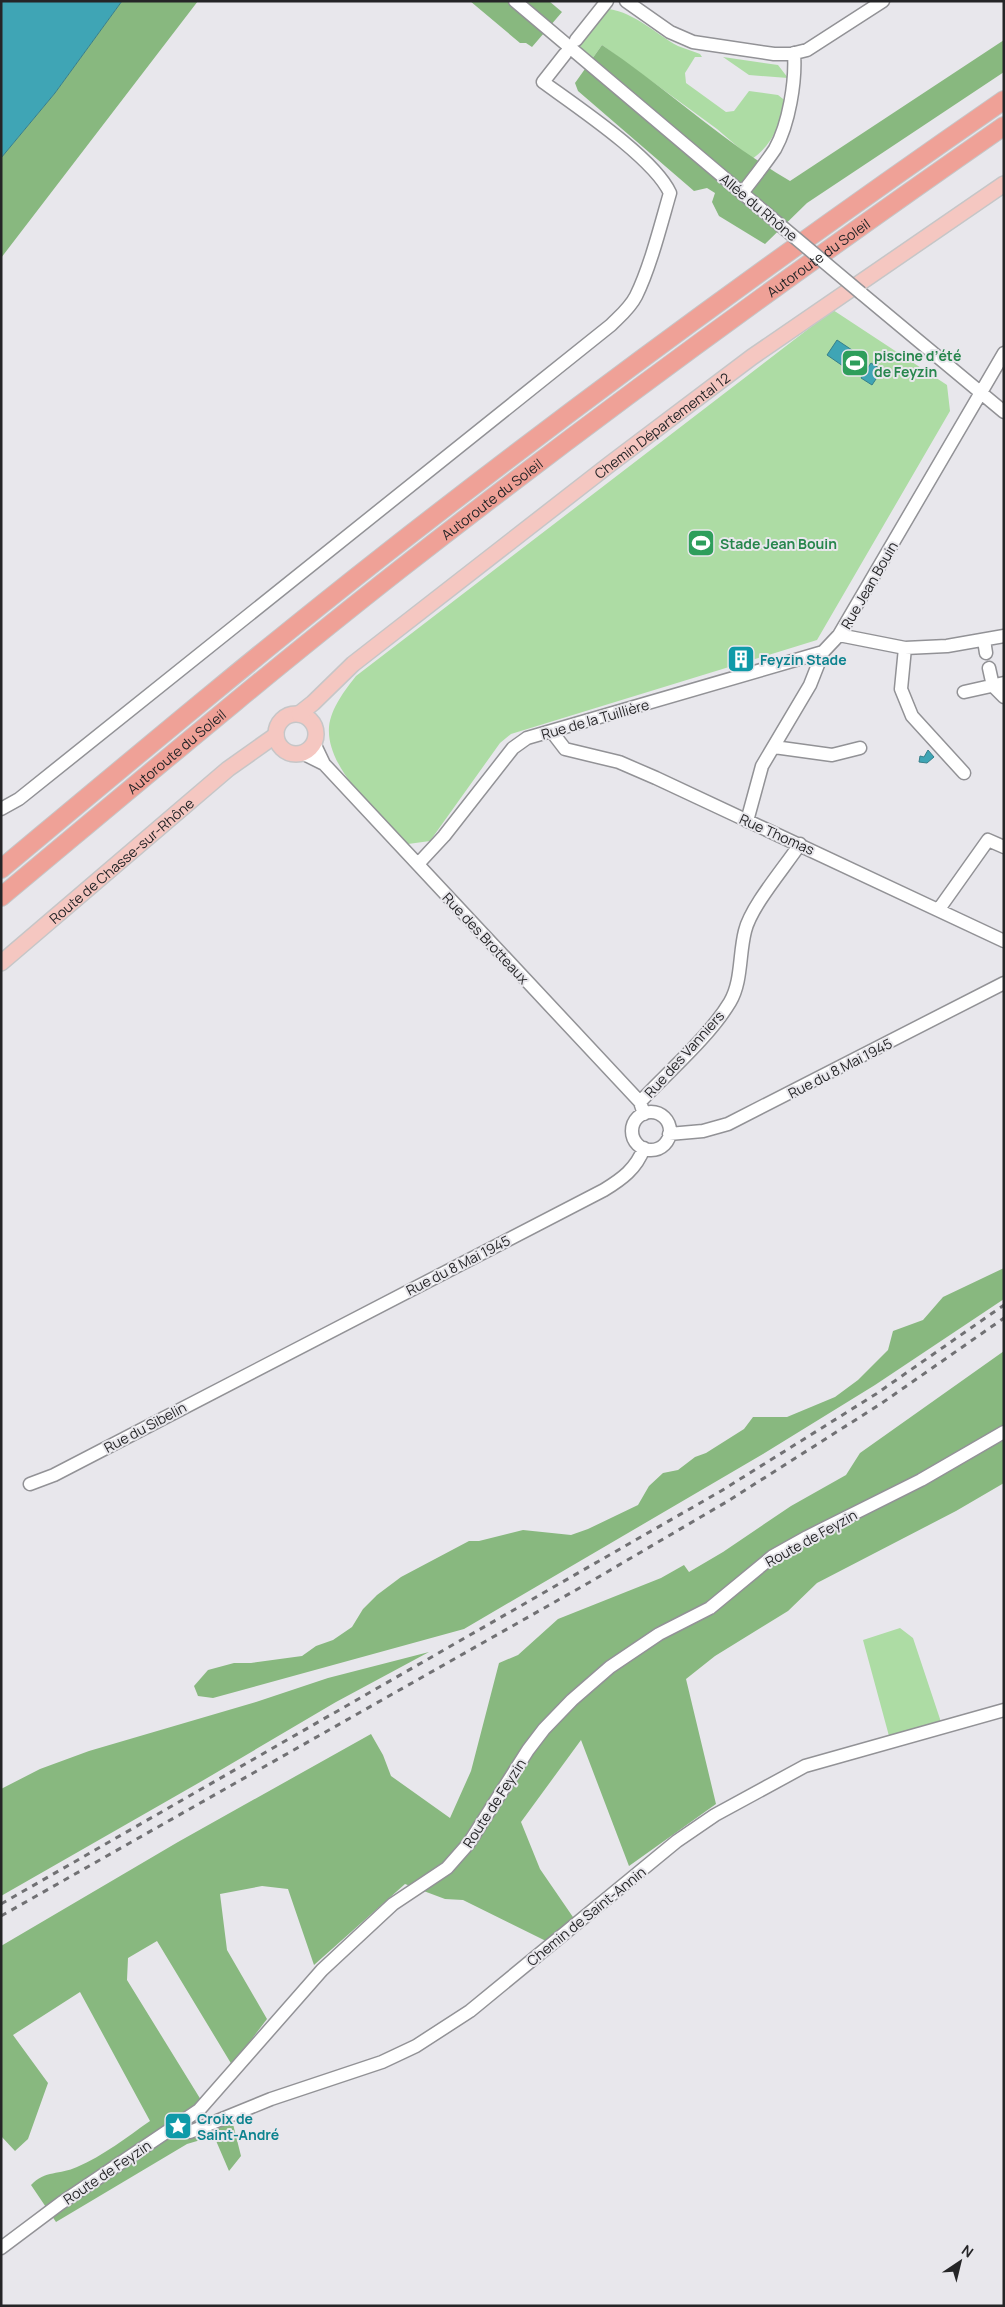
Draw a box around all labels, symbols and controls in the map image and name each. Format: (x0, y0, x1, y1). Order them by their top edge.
street label: Allée du Rhône (716, 169, 802, 245)
street label: Autoroute du Soleil (762, 214, 874, 301)
place label: piscine d’été de Feyzin (874, 346, 961, 381)
sports icon: piscine d’été de Feyzin (840, 348, 870, 378)
street label: Chemin Départemental 12 (590, 368, 733, 483)
street label: Autoroute du Soleil (437, 454, 546, 544)
sports icon: Stade Jean Bouin (686, 528, 716, 558)
place label: Stade Jean Bouin (720, 534, 837, 553)
street label: Rue Jean Bouin (836, 538, 902, 632)
building icon: Feyzin Stade (726, 644, 756, 674)
place label: Feyzin Stade (760, 650, 847, 669)
street label: Rue de la Tuillière (539, 694, 651, 744)
street label: Autoroute du Soleil (123, 704, 230, 798)
street label: Route de Chasse-sur-Rhône (45, 793, 197, 928)
street label: Rue Thomas (737, 809, 817, 859)
street label: Rue des Brotteaux (439, 888, 534, 988)
street label: Rue des Vanniers (640, 1007, 728, 1101)
street label: Rue du 8 Mai 1945 (785, 1034, 895, 1102)
street label: Rue du 8 Mai 1945 (403, 1231, 513, 1299)
street label: Rue du Sibelin (100, 1397, 190, 1457)
street label: Route de Feyzin (762, 1505, 860, 1571)
street label: Route de Feyzin (458, 1755, 530, 1851)
street label: Chemin de Saint-Annin (522, 1862, 650, 1970)
place label: Croix de Saint-André (197, 2109, 279, 2144)
place icon: Croix de Saint-André (163, 2111, 193, 2141)
street label: Route de Feyzin (59, 2136, 155, 2208)
north arrow (935, 2237, 985, 2287)
text: N (958, 2240, 977, 2262)

